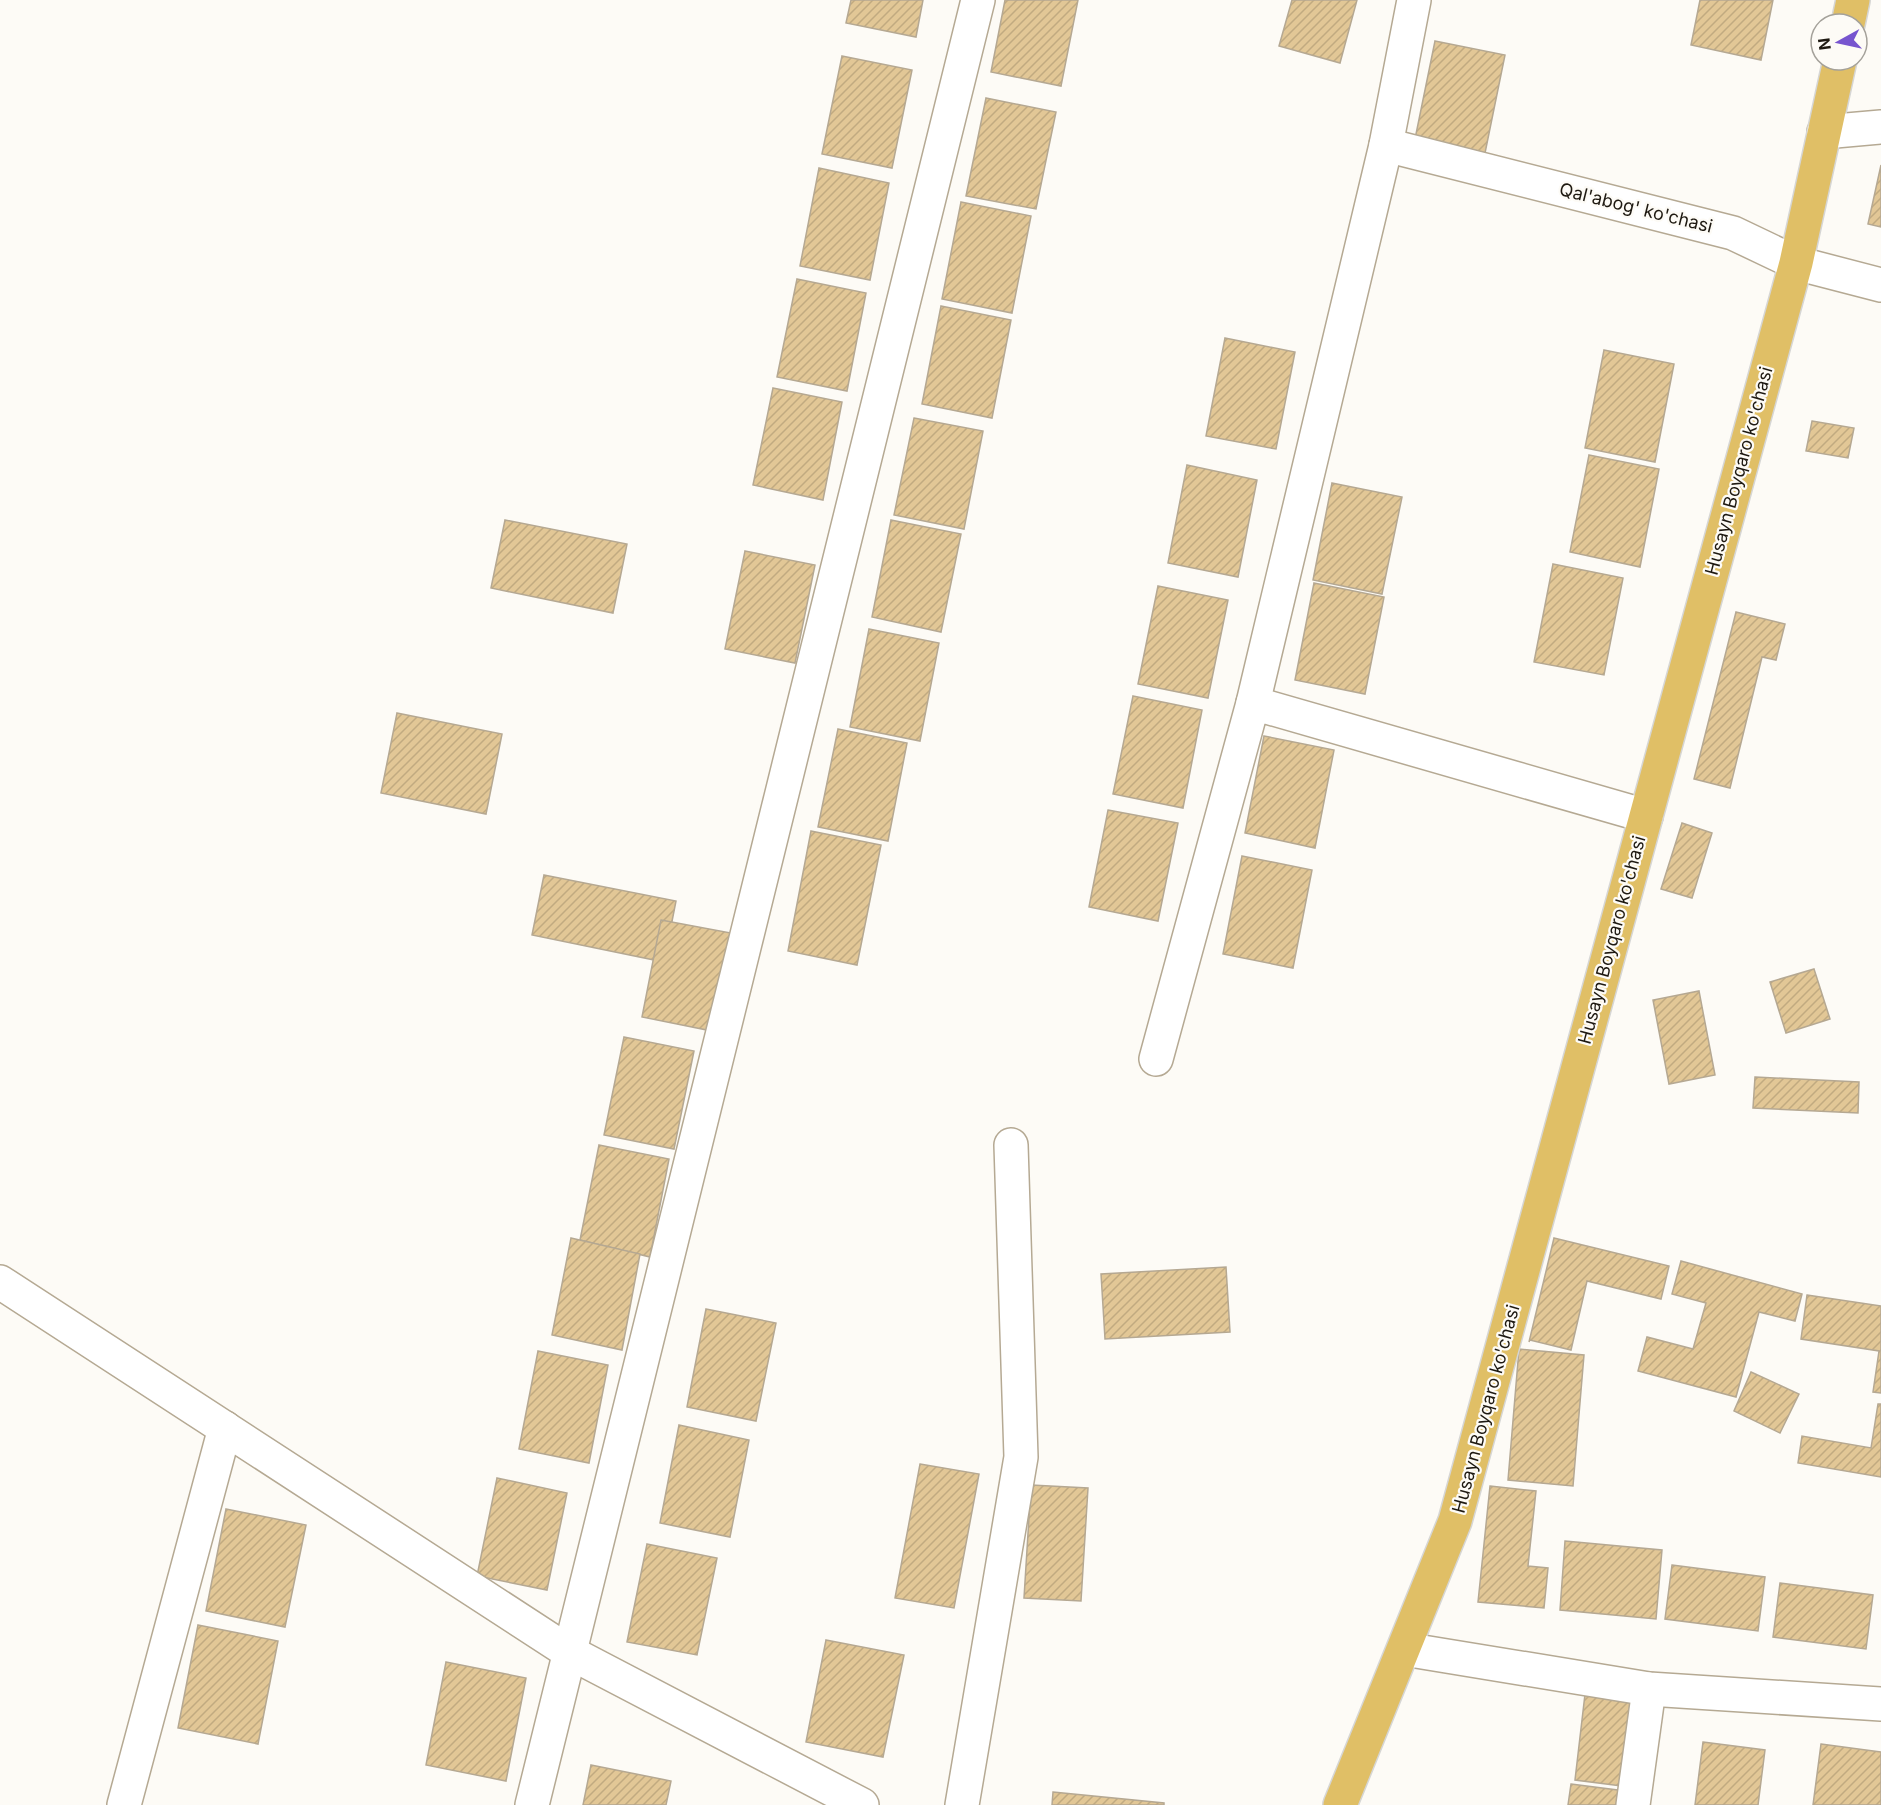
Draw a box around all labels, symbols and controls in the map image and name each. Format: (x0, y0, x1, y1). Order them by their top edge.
north arrow (1809, 12, 1869, 72)
text: N (1813, 37, 1835, 52)
street label: Qal'abog' ko'chasi (1557, 178, 1715, 237)
street label: Husayn Boyqaro ko'chasi (1701, 364, 1776, 577)
street label: Husayn Boyqaro ko'chasi (1574, 833, 1649, 1046)
street label: Husayn Boyqaro ko'chasi (1448, 1302, 1523, 1515)

